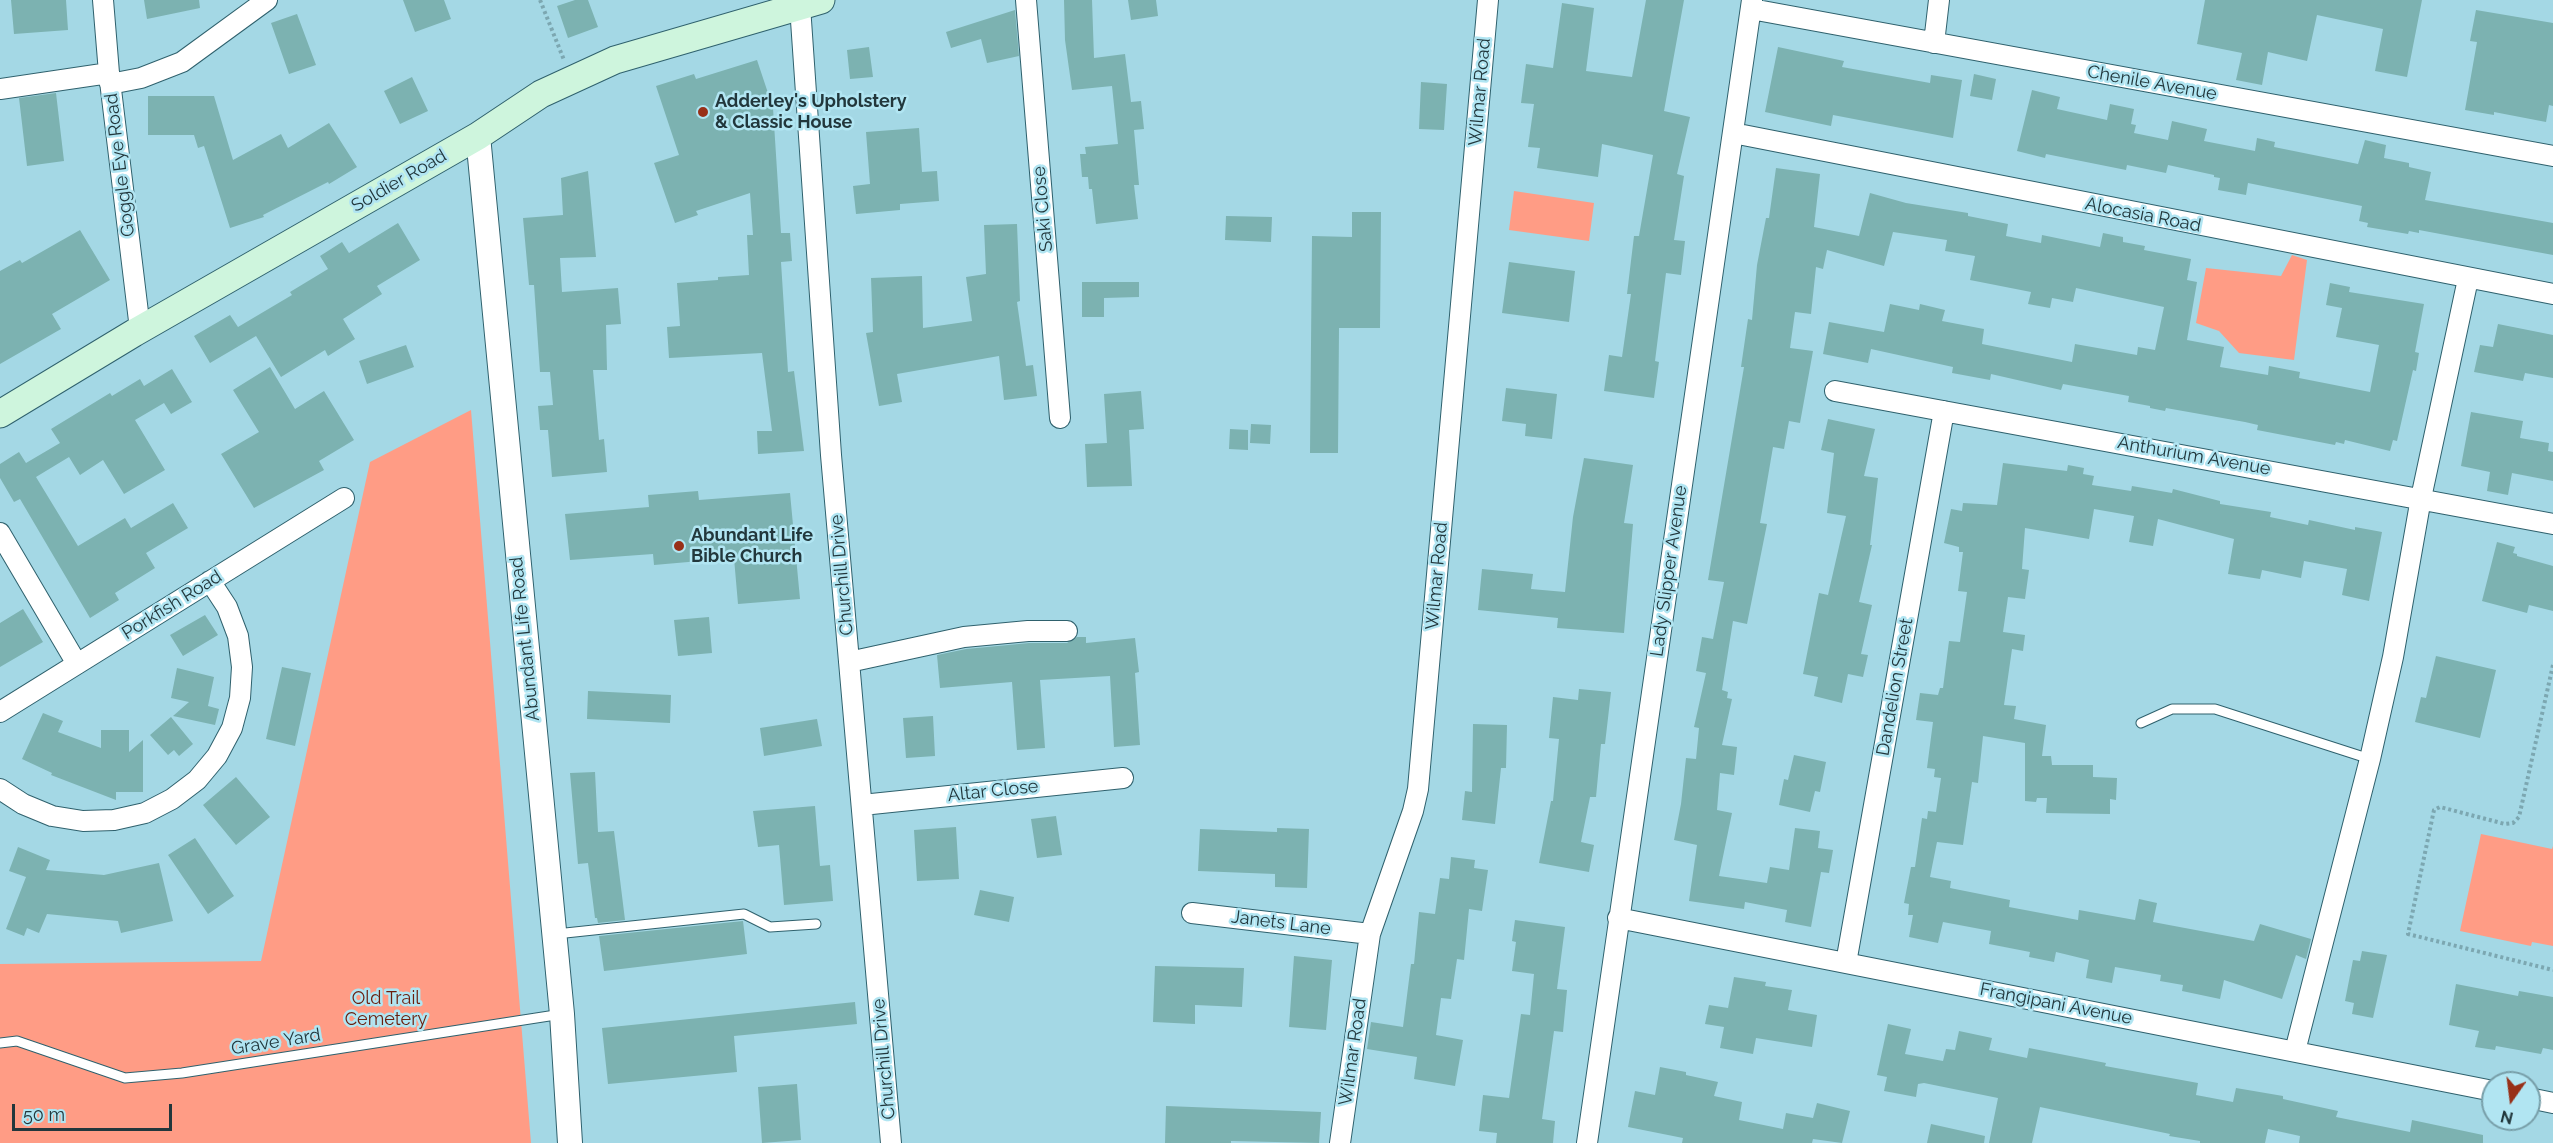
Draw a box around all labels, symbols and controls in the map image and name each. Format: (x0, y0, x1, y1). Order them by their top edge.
street label: Wilmar Road (1465, 37, 1495, 147)
street label: Chenile Avenue (2086, 61, 2218, 105)
place label: Adderley's Upholstery & Classic House (715, 91, 907, 134)
street label: Goggle Eye Road (100, 92, 140, 238)
marker: Adderley's Upholstery & Classic House (696, 105, 710, 119)
street label: Soldier Road (348, 145, 450, 217)
street label: Saki Close (1028, 165, 1058, 253)
street label: Alocasia Road (2083, 193, 2203, 237)
street label: Anthurium Avenue (2116, 432, 2272, 480)
street label: Lady Slipper Avenue (1646, 484, 1692, 658)
street label: Churchill Drive (826, 514, 858, 636)
street label: Wilmar Road (1422, 521, 1452, 631)
place label: Abundant Life Bible Church (691, 525, 813, 568)
marker: Abundant Life Bible Church (672, 539, 686, 553)
street label: Abundant Life Road (506, 556, 544, 722)
street label: Porkfish Road (118, 566, 226, 644)
street label: Dandelion Street (1872, 616, 1918, 758)
street label: Altar Close (947, 776, 1039, 806)
street label: Janets Lane (1230, 906, 1332, 940)
street label: Frangipani Avenue (1978, 979, 2134, 1029)
park label: Old Trail Cemetery (345, 988, 427, 1030)
street label: Wilmar Road (1335, 997, 1371, 1107)
street label: Churchill Drive (868, 998, 900, 1120)
street label: Grave Yard (230, 1024, 322, 1060)
north arrow (2481, 1071, 2541, 1131)
scale bar (15, 1092, 176, 1130)
text: 50 m (23, 1104, 65, 1125)
text: N (2499, 1106, 2515, 1128)

